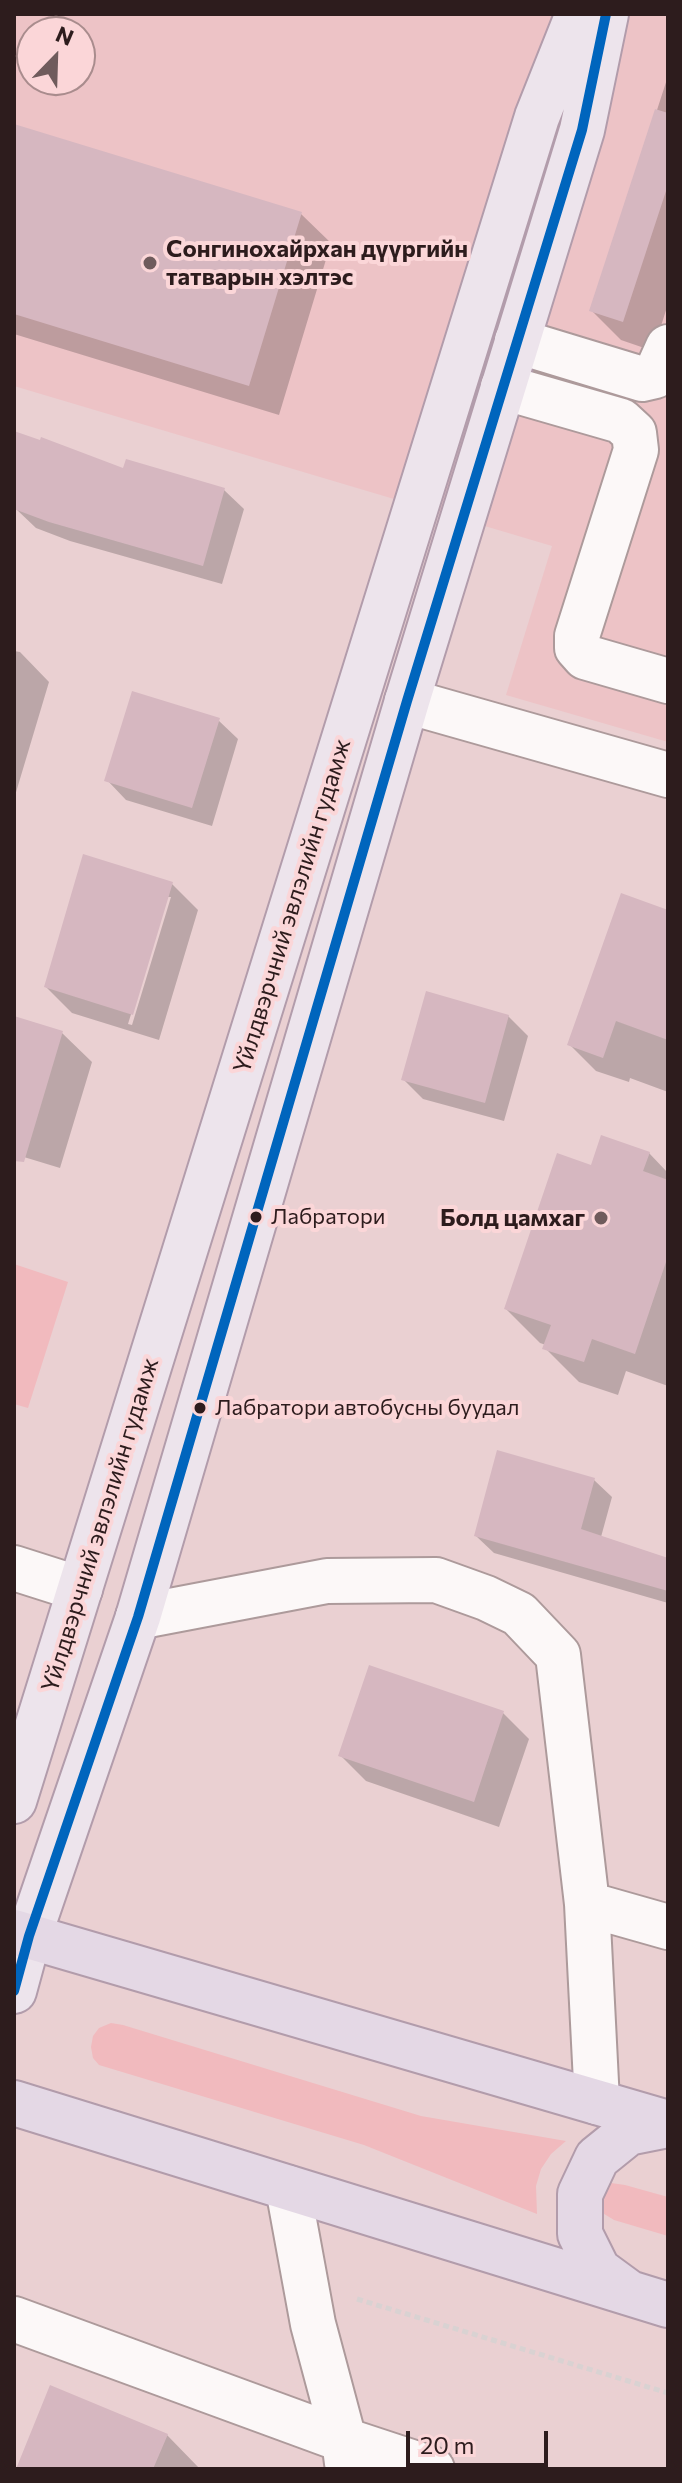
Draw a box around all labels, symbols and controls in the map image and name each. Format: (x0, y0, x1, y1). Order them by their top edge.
north arrow (16, 16, 96, 96)
text: N (52, 20, 78, 51)
place label: Сонгинохайрхан дүүргийн татварын хэлтэс (166, 235, 468, 291)
marker: Сонгинохайрхан дүүргийн татварын хэлтэс (141, 254, 159, 272)
street label: Үйлдвэрчний эвлэлийн гудамж (227, 735, 357, 1077)
place label: Лабратори (271, 1204, 385, 1230)
place label: Болд цамхаг (440, 1204, 585, 1232)
marker: Лабратори (248, 1209, 264, 1225)
marker: Болд цамхаг (592, 1209, 610, 1227)
street label: Үйлдвэрчний эвлэлийн гудамж (35, 1354, 165, 1696)
place label: Лабратори автобусны буудал (215, 1395, 519, 1421)
marker: Лабратори автобусны буудал (192, 1400, 208, 1416)
scale bar (410, 2415, 552, 2465)
text: 20 m (420, 2430, 474, 2459)

